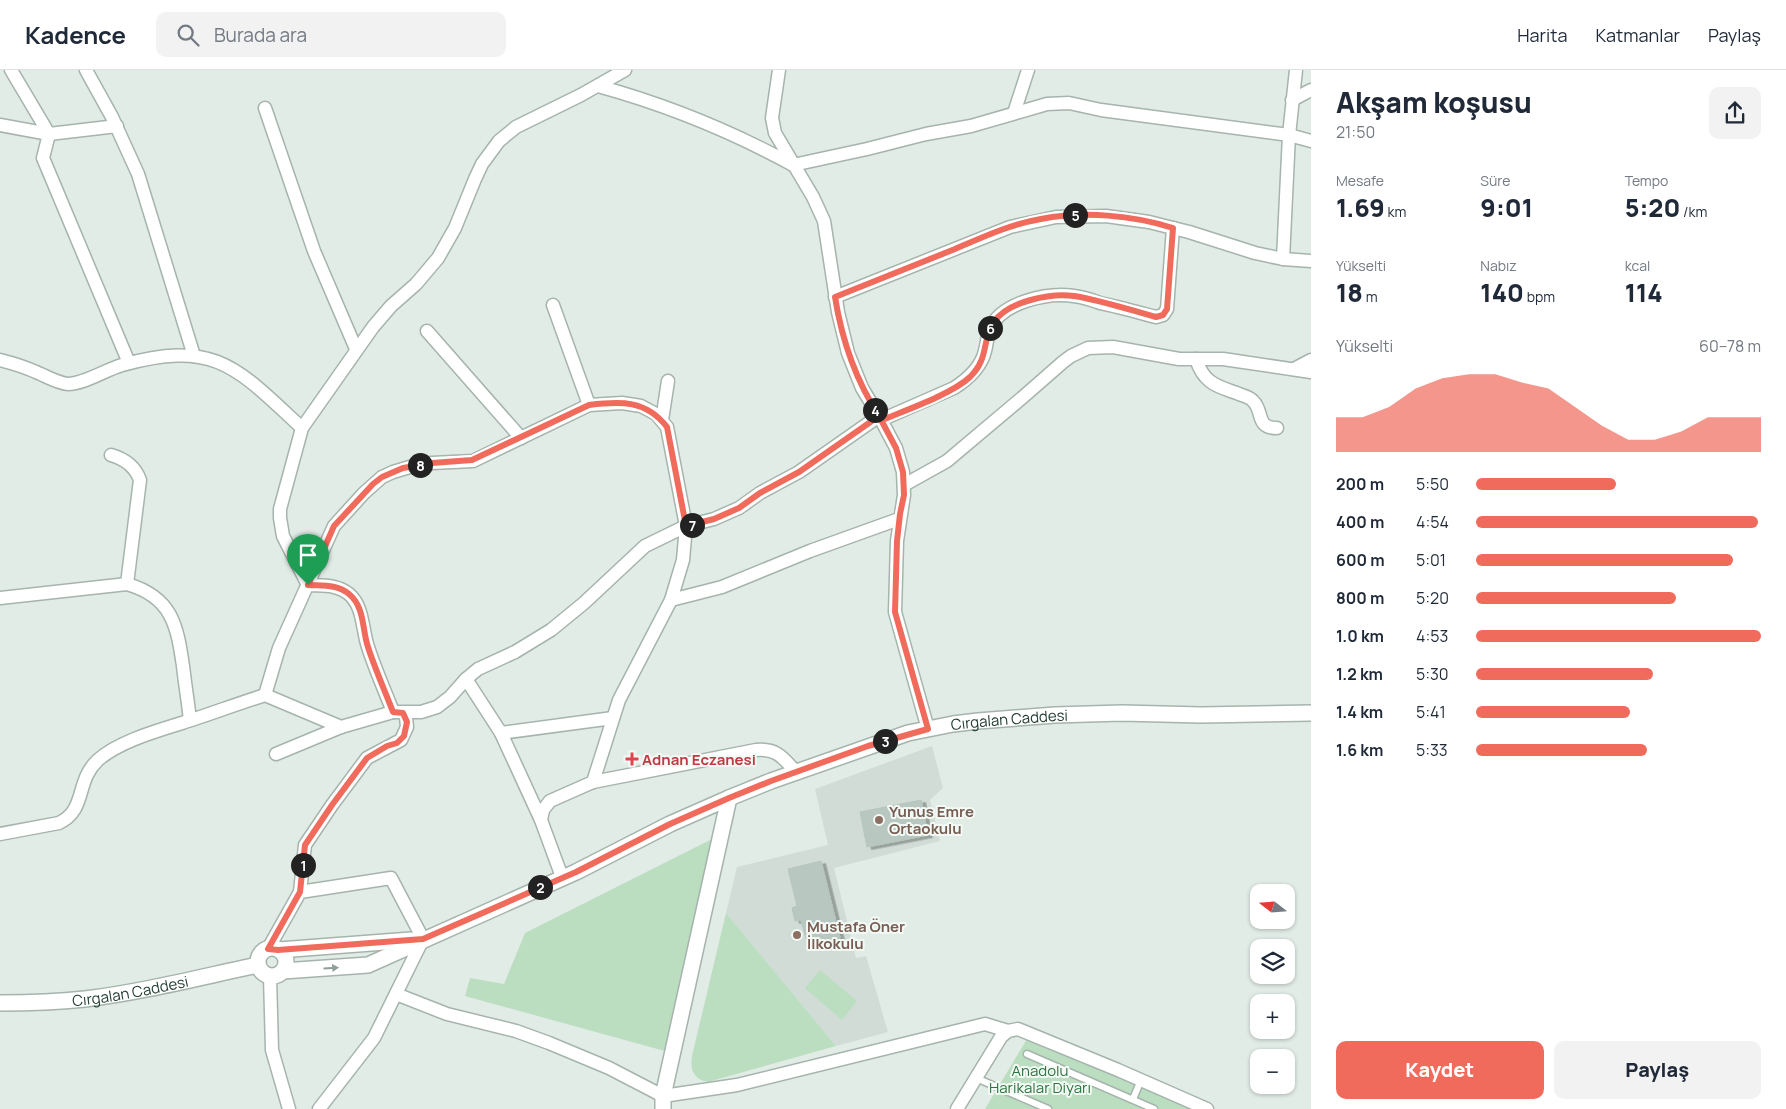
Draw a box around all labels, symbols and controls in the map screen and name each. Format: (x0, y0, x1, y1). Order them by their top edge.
search box (156, 12, 506, 57)
text: Kadence (25, 18, 126, 51)
icon: search (174, 21, 202, 49)
text: Burada ara (214, 22, 307, 48)
text: Harita (1517, 23, 1567, 47)
text: Katmanlar (1595, 23, 1680, 47)
text: Paylaş (1708, 23, 1761, 47)
text: Akşam koşusu (1336, 83, 1532, 121)
button: share (1709, 87, 1761, 139)
text: 21:50 (1336, 121, 1375, 143)
text: Mesafe (1336, 171, 1384, 190)
text: Süre (1480, 171, 1510, 190)
text: Tempo (1625, 171, 1668, 190)
text: 1.69 (1336, 190, 1385, 225)
text: 9:01 (1480, 190, 1533, 225)
text: 5:20 (1625, 190, 1680, 225)
pin: 5 (1062, 202, 1088, 228)
text: km (1385, 202, 1406, 221)
text: /km (1680, 202, 1707, 221)
text: 5 (1071, 206, 1080, 225)
text: Yükselti (1336, 256, 1386, 275)
text: Nabız (1480, 256, 1517, 275)
text: kcal (1625, 256, 1650, 275)
text: 18 (1336, 275, 1363, 310)
text: 140 (1480, 275, 1524, 310)
text: 114 (1625, 275, 1663, 310)
text: m (1363, 287, 1378, 306)
text: bpm (1524, 287, 1555, 306)
pin: 6 (978, 316, 1002, 340)
text: 6 (986, 319, 995, 338)
text: Yükselti (1336, 335, 1393, 357)
text: 60–78 m (1699, 335, 1761, 357)
pin: 4 (862, 398, 888, 422)
text: 4 (871, 401, 880, 420)
pin: 8 (408, 452, 432, 478)
text: 8 (416, 456, 425, 475)
text: 200 m (1336, 473, 1384, 495)
text: 5:50 (1416, 473, 1449, 495)
text: 400 m (1336, 511, 1384, 533)
text: 4:54 (1416, 511, 1449, 533)
pin: 7 (680, 512, 704, 538)
text: 7 (689, 516, 696, 535)
pin (287, 534, 329, 585)
icon: arrive (294, 541, 322, 569)
text: 600 m (1336, 549, 1385, 571)
text: 5:01 (1416, 549, 1446, 571)
text: 800 m (1336, 587, 1384, 609)
text: 5:20 (1416, 587, 1449, 609)
text: 1.0 km (1336, 625, 1384, 647)
text: 4:53 (1416, 625, 1448, 647)
text: 1.2 km (1336, 663, 1383, 685)
text: 5:30 (1416, 663, 1449, 685)
text: 1.4 km (1336, 701, 1383, 723)
text: 5:41 (1416, 701, 1446, 723)
street label: Cırgalan Caddesi (950, 704, 1068, 735)
pin: 3 (872, 728, 898, 754)
text: 3 (881, 732, 890, 751)
text: 1.6 km (1336, 739, 1383, 761)
text: 5:33 (1416, 739, 1448, 761)
place label: Adnan Eczanesi (642, 749, 756, 770)
marker: Adnan Eczanesi (626, 753, 638, 765)
place label: Yunus Emre Ortaokulu (889, 801, 974, 839)
marker: Yunus Emre Ortaokulu (873, 814, 885, 826)
pin: 1 (290, 852, 316, 878)
text: 1 (300, 856, 307, 875)
pin: 2 (528, 874, 552, 900)
text: 2 (536, 878, 545, 897)
north arrow (1250, 884, 1295, 929)
map controls (1250, 884, 1295, 1094)
place label: Mustafa Öner İlkokulu (807, 916, 905, 954)
marker: Mustafa Öner İlkokulu (791, 929, 803, 941)
button: layers (1250, 939, 1295, 984)
one-way arrow (324, 963, 340, 971)
street label: Cırgalan Caddesi (71, 970, 190, 1011)
button: + (1250, 994, 1295, 1039)
button: Kaydet (1336, 1041, 1544, 1099)
button: Paylaş (1554, 1041, 1761, 1099)
button: − (1250, 1049, 1295, 1094)
park label: Anadolu Harikalar Diyarı (989, 1060, 1091, 1098)

